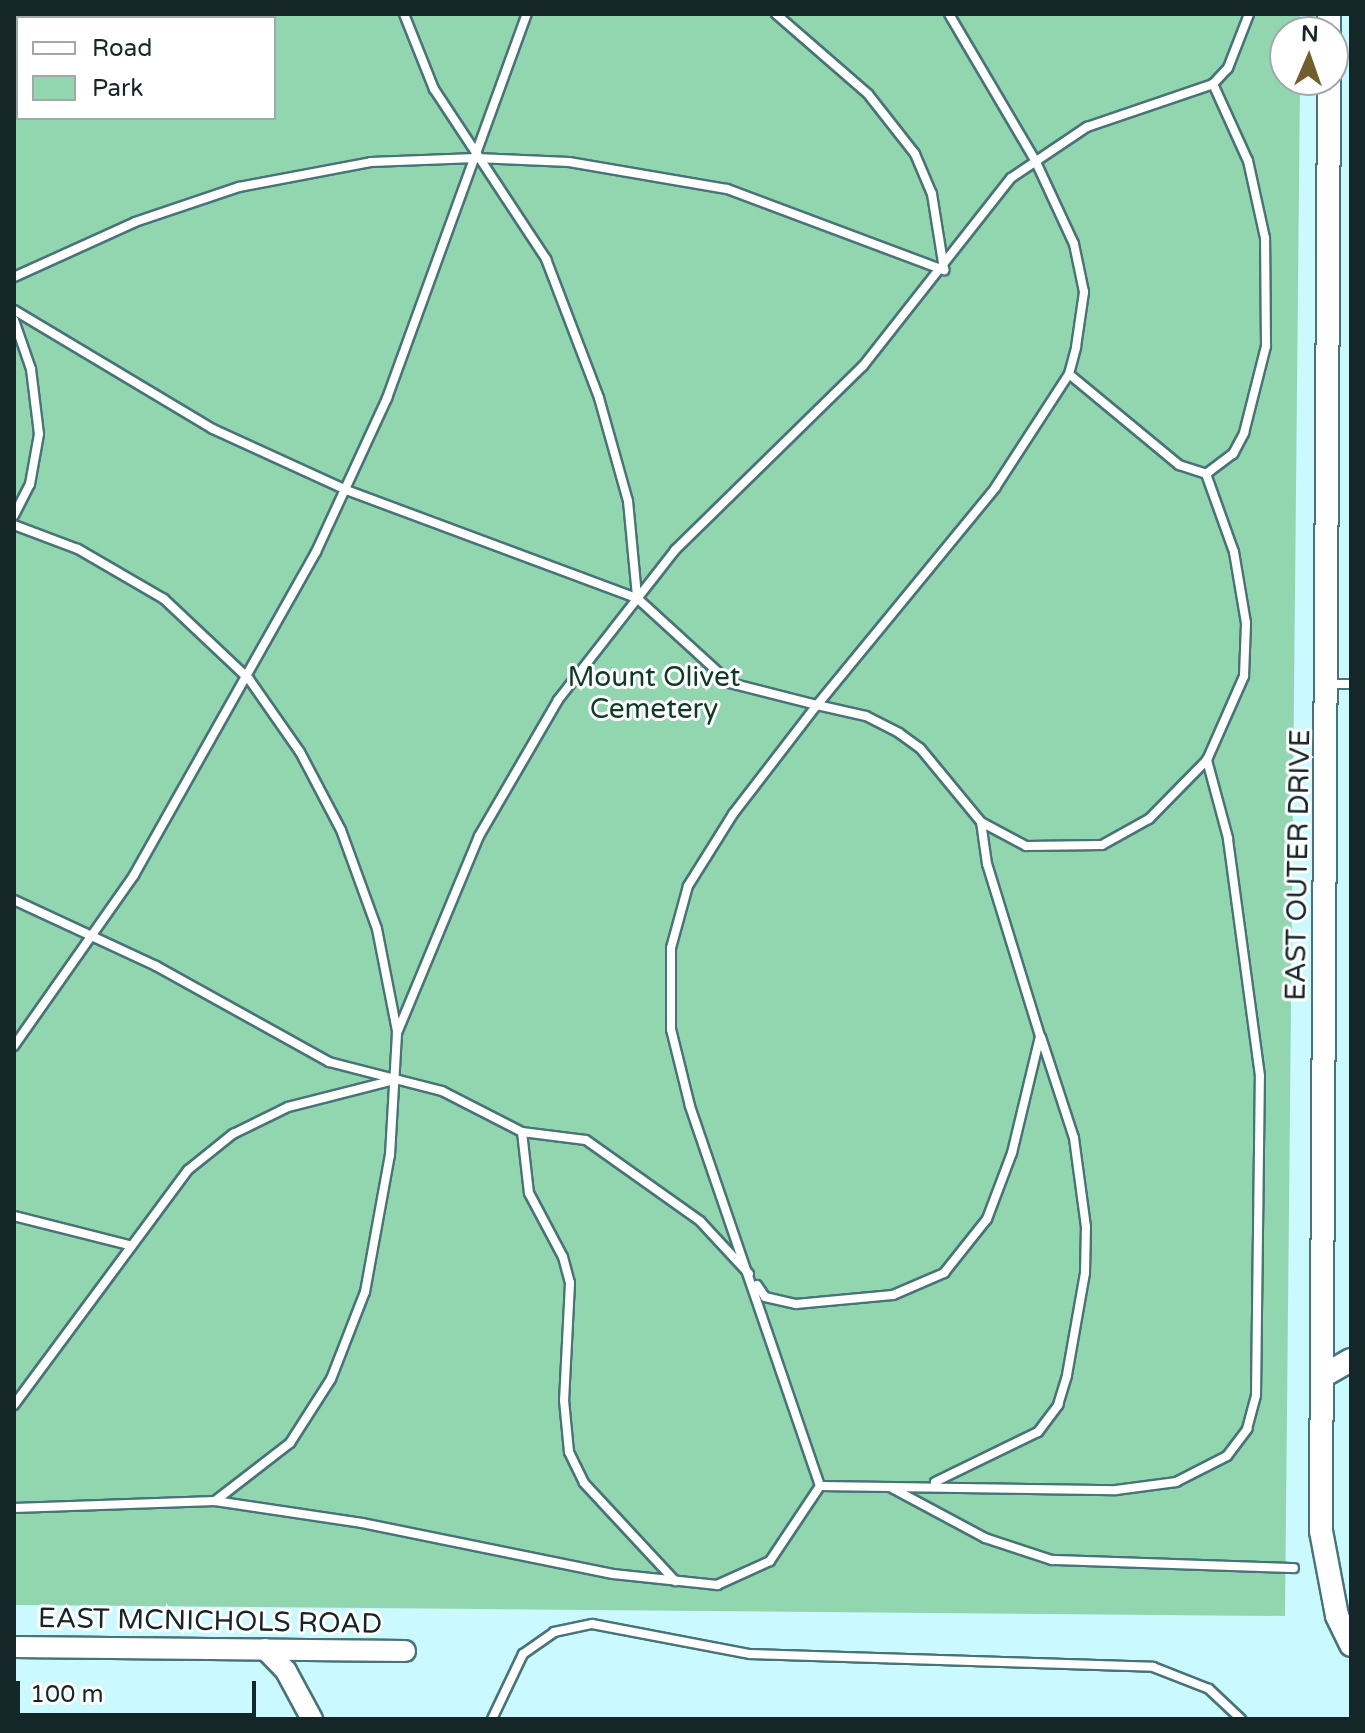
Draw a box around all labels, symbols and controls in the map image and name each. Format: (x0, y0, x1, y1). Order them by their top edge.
legend (16, 16, 276, 120)
north arrow (1269, 16, 1349, 96)
text: N (1300, 21, 1319, 47)
text: Road (92, 34, 152, 63)
text: Park (92, 74, 143, 103)
park label: Mount Olivet Cemetery (567, 660, 741, 726)
street label: EAST OUTER DRIVE (1279, 729, 1317, 1001)
street label: EAST MCNICHOLS ROAD (38, 1601, 382, 1641)
scale bar (20, 1665, 260, 1715)
text: 100 m (30, 1680, 104, 1709)

